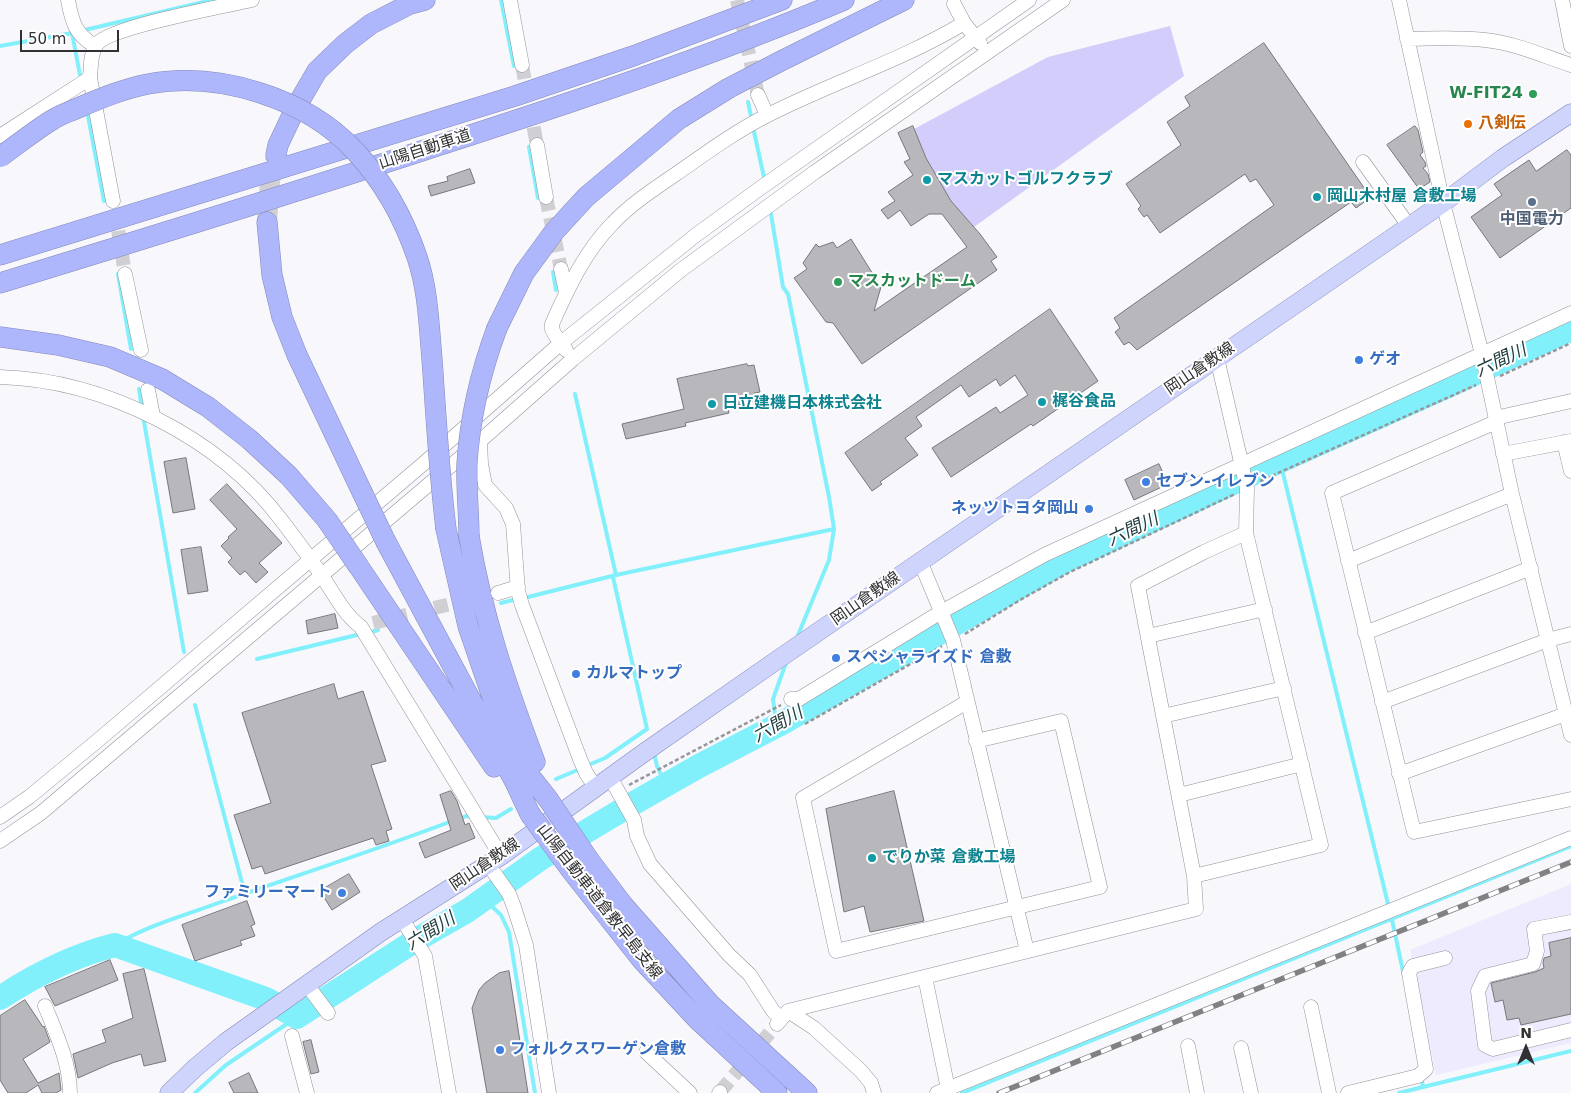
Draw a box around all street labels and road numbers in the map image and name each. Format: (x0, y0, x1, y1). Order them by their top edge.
street label: 山陽自動車道 (376, 126, 474, 174)
street label: 岡山倉敷線 (1161, 339, 1239, 399)
street label: 岡山倉敷線 (828, 568, 904, 630)
street label: 山陽自動車道倉敷早島支線 (532, 820, 666, 984)
street label: 岡山倉敷線 (446, 835, 524, 895)

